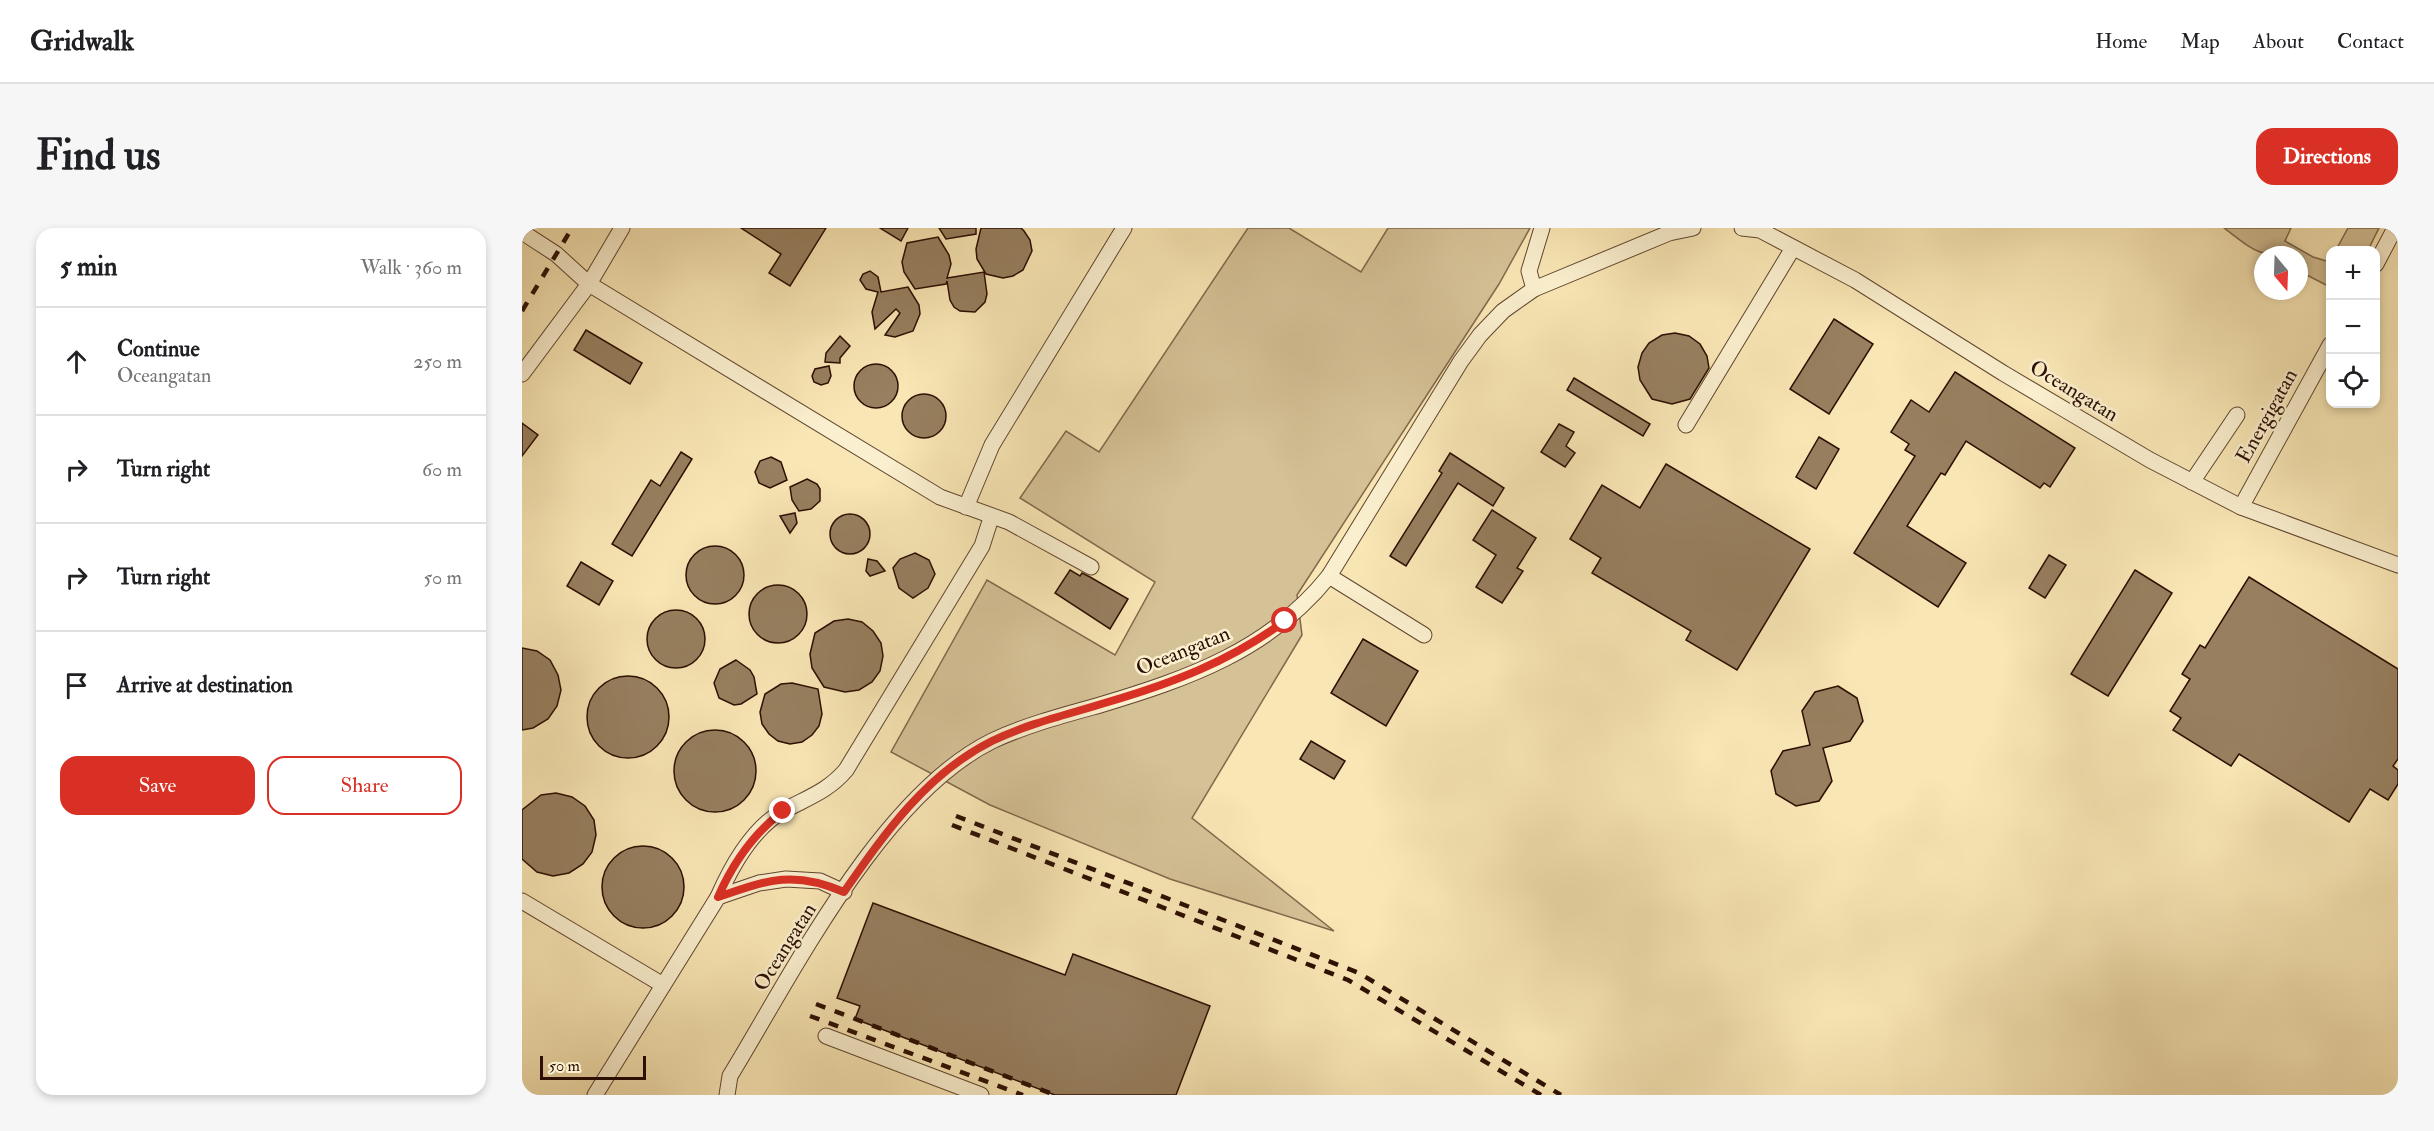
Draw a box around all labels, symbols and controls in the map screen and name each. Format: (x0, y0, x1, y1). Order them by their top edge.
text: Gridwalk (30, 24, 134, 59)
text: Home (2095, 28, 2147, 55)
text: Map (2180, 28, 2220, 55)
text: About (2253, 28, 2304, 55)
text: Contact (2337, 28, 2404, 55)
button: Directions (2256, 128, 2398, 185)
text: Find us (36, 130, 160, 182)
north arrow (2254, 246, 2308, 300)
map controls (2326, 246, 2380, 408)
button: + (2326, 246, 2380, 300)
text: 5 min (60, 251, 117, 283)
text: Walk · 360 m (360, 255, 462, 280)
button: − (2326, 300, 2380, 354)
text: Continue (117, 335, 200, 363)
icon: ahead (60, 345, 93, 378)
text: 250 m (413, 349, 462, 374)
street label: Oceangatan (2025, 354, 2124, 428)
button: locate (2326, 354, 2380, 408)
text: Oceangatan (117, 363, 211, 388)
street label: Energigatan (2230, 364, 2304, 468)
icon: right (60, 453, 93, 486)
text: Turn right (117, 455, 210, 483)
text: 60 m (422, 457, 462, 482)
icon: right (60, 561, 93, 594)
text: Turn right (117, 563, 210, 591)
text: 50 m (423, 565, 462, 590)
route start (1271, 607, 1297, 633)
street label: Oceangatan (1132, 620, 1234, 682)
icon: arrive (60, 669, 93, 702)
text: Arrive at destination (117, 671, 293, 699)
button: Save (60, 756, 255, 815)
button: Share (267, 756, 462, 815)
route end (769, 797, 795, 823)
street label: Oceangatan (747, 898, 823, 996)
scale bar (540, 1053, 646, 1080)
text: 50 m (549, 1056, 580, 1076)

